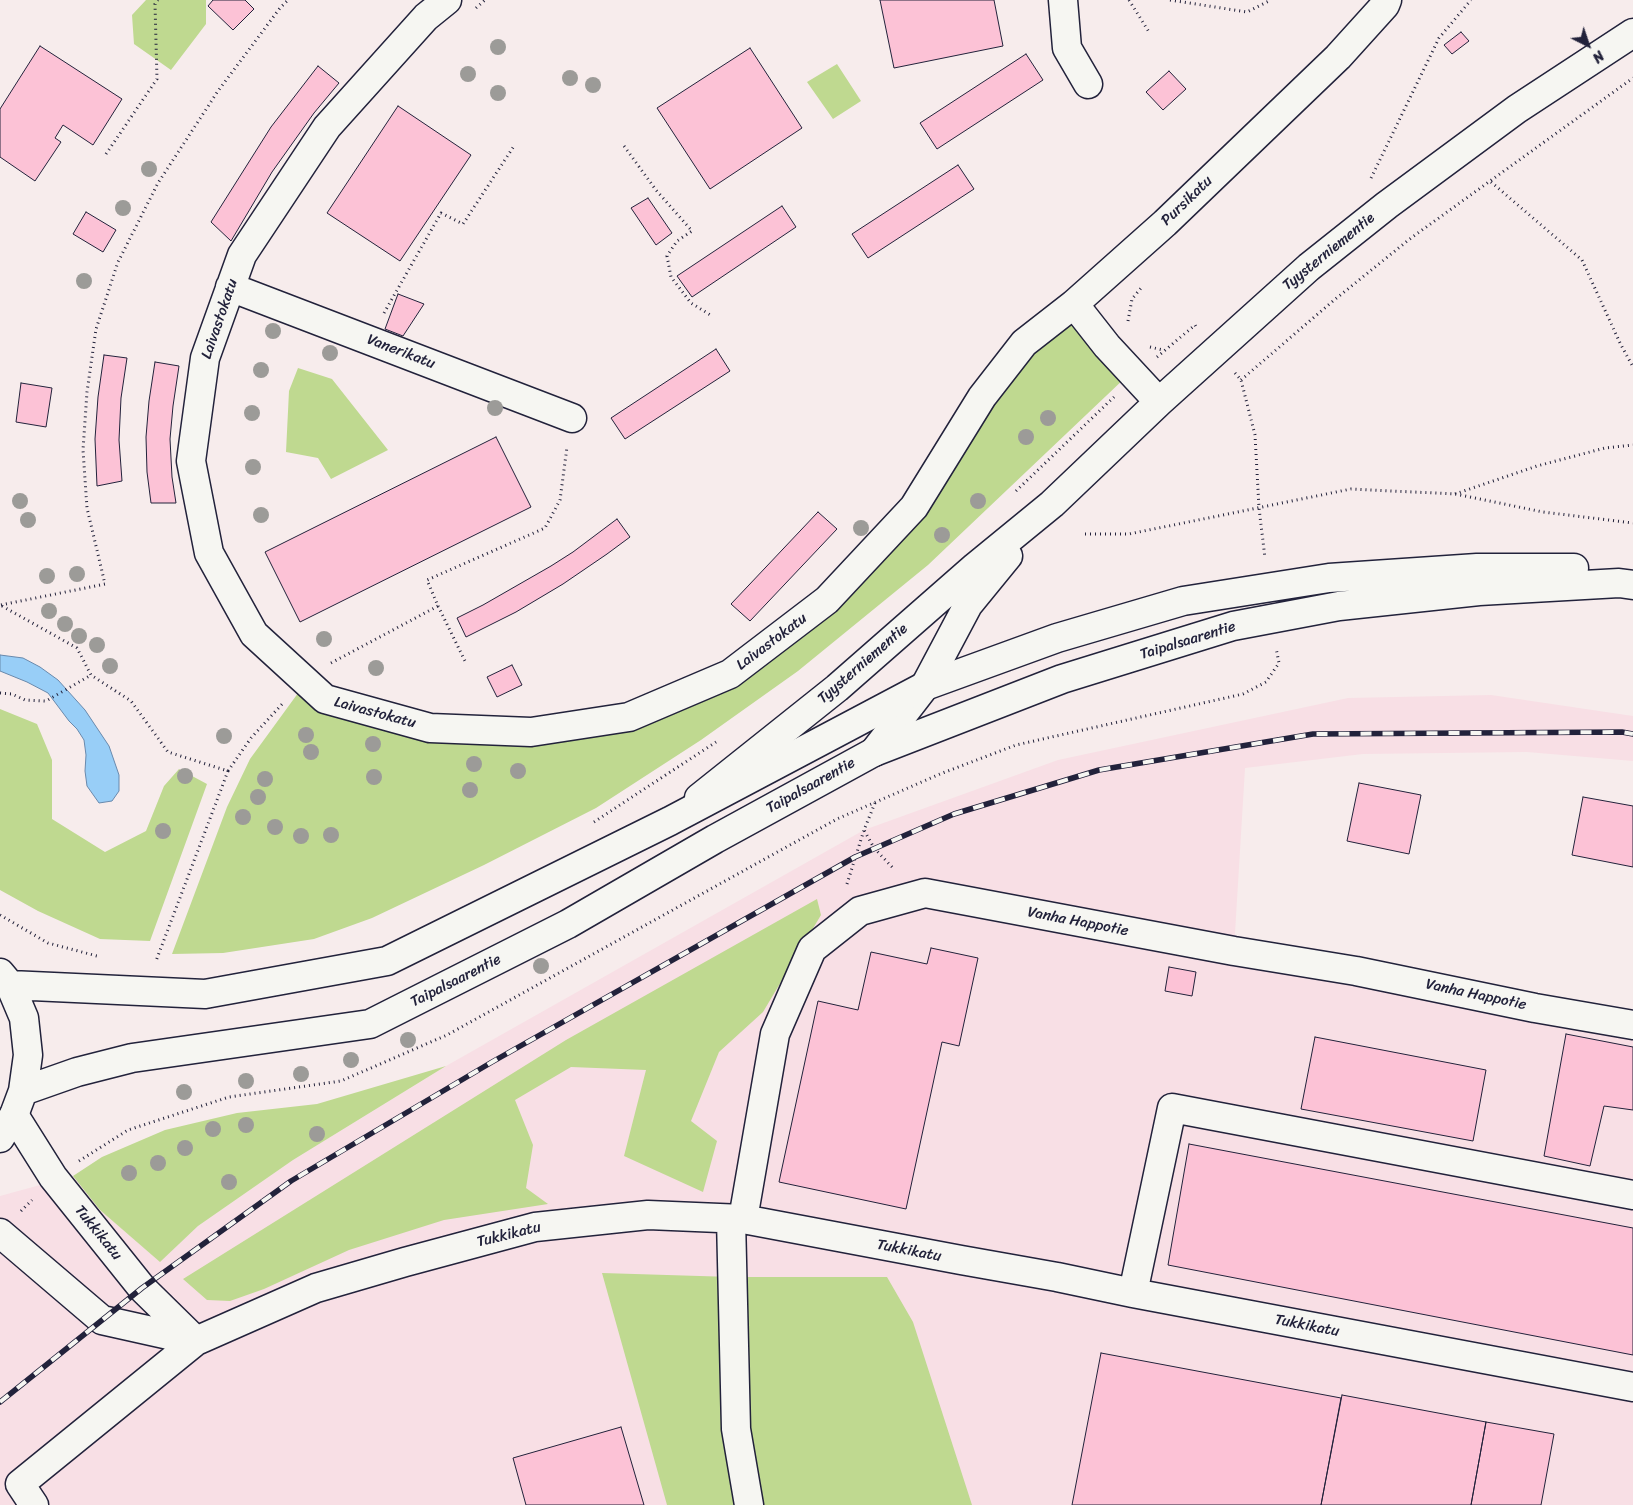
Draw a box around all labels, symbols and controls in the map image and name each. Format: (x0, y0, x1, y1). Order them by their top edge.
north arrow (1563, 20, 1613, 70)
text: N (1586, 44, 1610, 69)
street label: Pursikatu (1158, 172, 1216, 230)
street label: Tyysterniementie (1279, 209, 1379, 295)
street label: Laivastokatu (198, 276, 242, 362)
street label: Vanerikatu (364, 331, 438, 373)
street label: Laivastokatu (733, 610, 811, 674)
street label: Taipalsaarentie (1138, 618, 1238, 664)
street label: Tyysterniementie (814, 620, 912, 708)
street label: Laivastokatu (332, 693, 418, 733)
street label: Taipalsaarentie (763, 754, 859, 818)
street label: Vanha Happotie (1026, 903, 1130, 941)
street label: Taipalsaarentie (408, 951, 504, 1011)
street label: Vanha Happotie (1424, 976, 1528, 1014)
street label: Tukkikatu (70, 1202, 126, 1264)
street label: Tukkikatu (475, 1218, 543, 1252)
street label: Tukkikatu (875, 1236, 943, 1266)
street label: Tukkikatu (1273, 1311, 1341, 1341)

